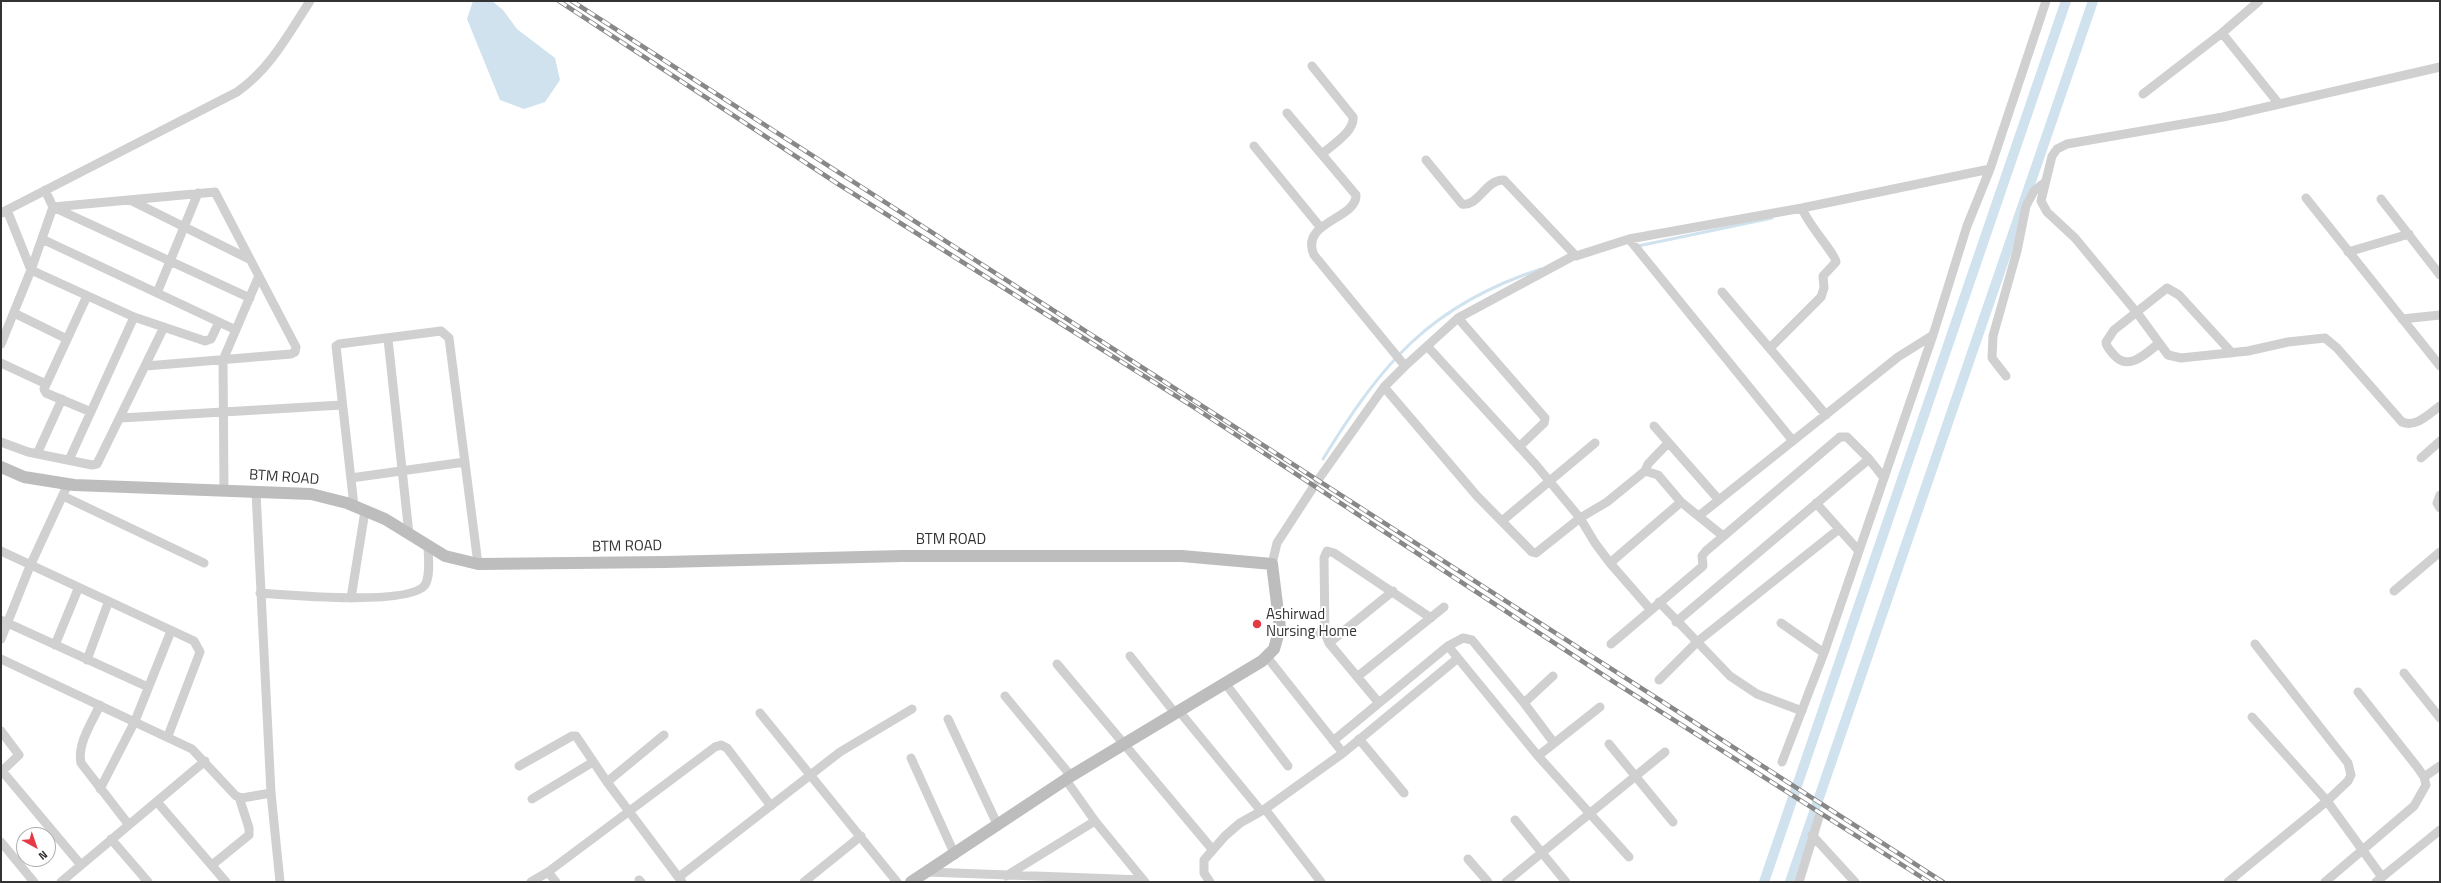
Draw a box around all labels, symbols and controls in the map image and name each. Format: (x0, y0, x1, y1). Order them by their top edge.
street label: BTM ROAD (248, 467, 320, 489)
street label: BTM ROAD (916, 531, 986, 549)
street label: BTM ROAD (592, 537, 662, 557)
place label: Ashirwad Nursing Home (1266, 606, 1357, 641)
marker: Ashirwad Nursing Home (1251, 618, 1263, 630)
north arrow (16, 827, 56, 867)
text: N (35, 847, 51, 864)

